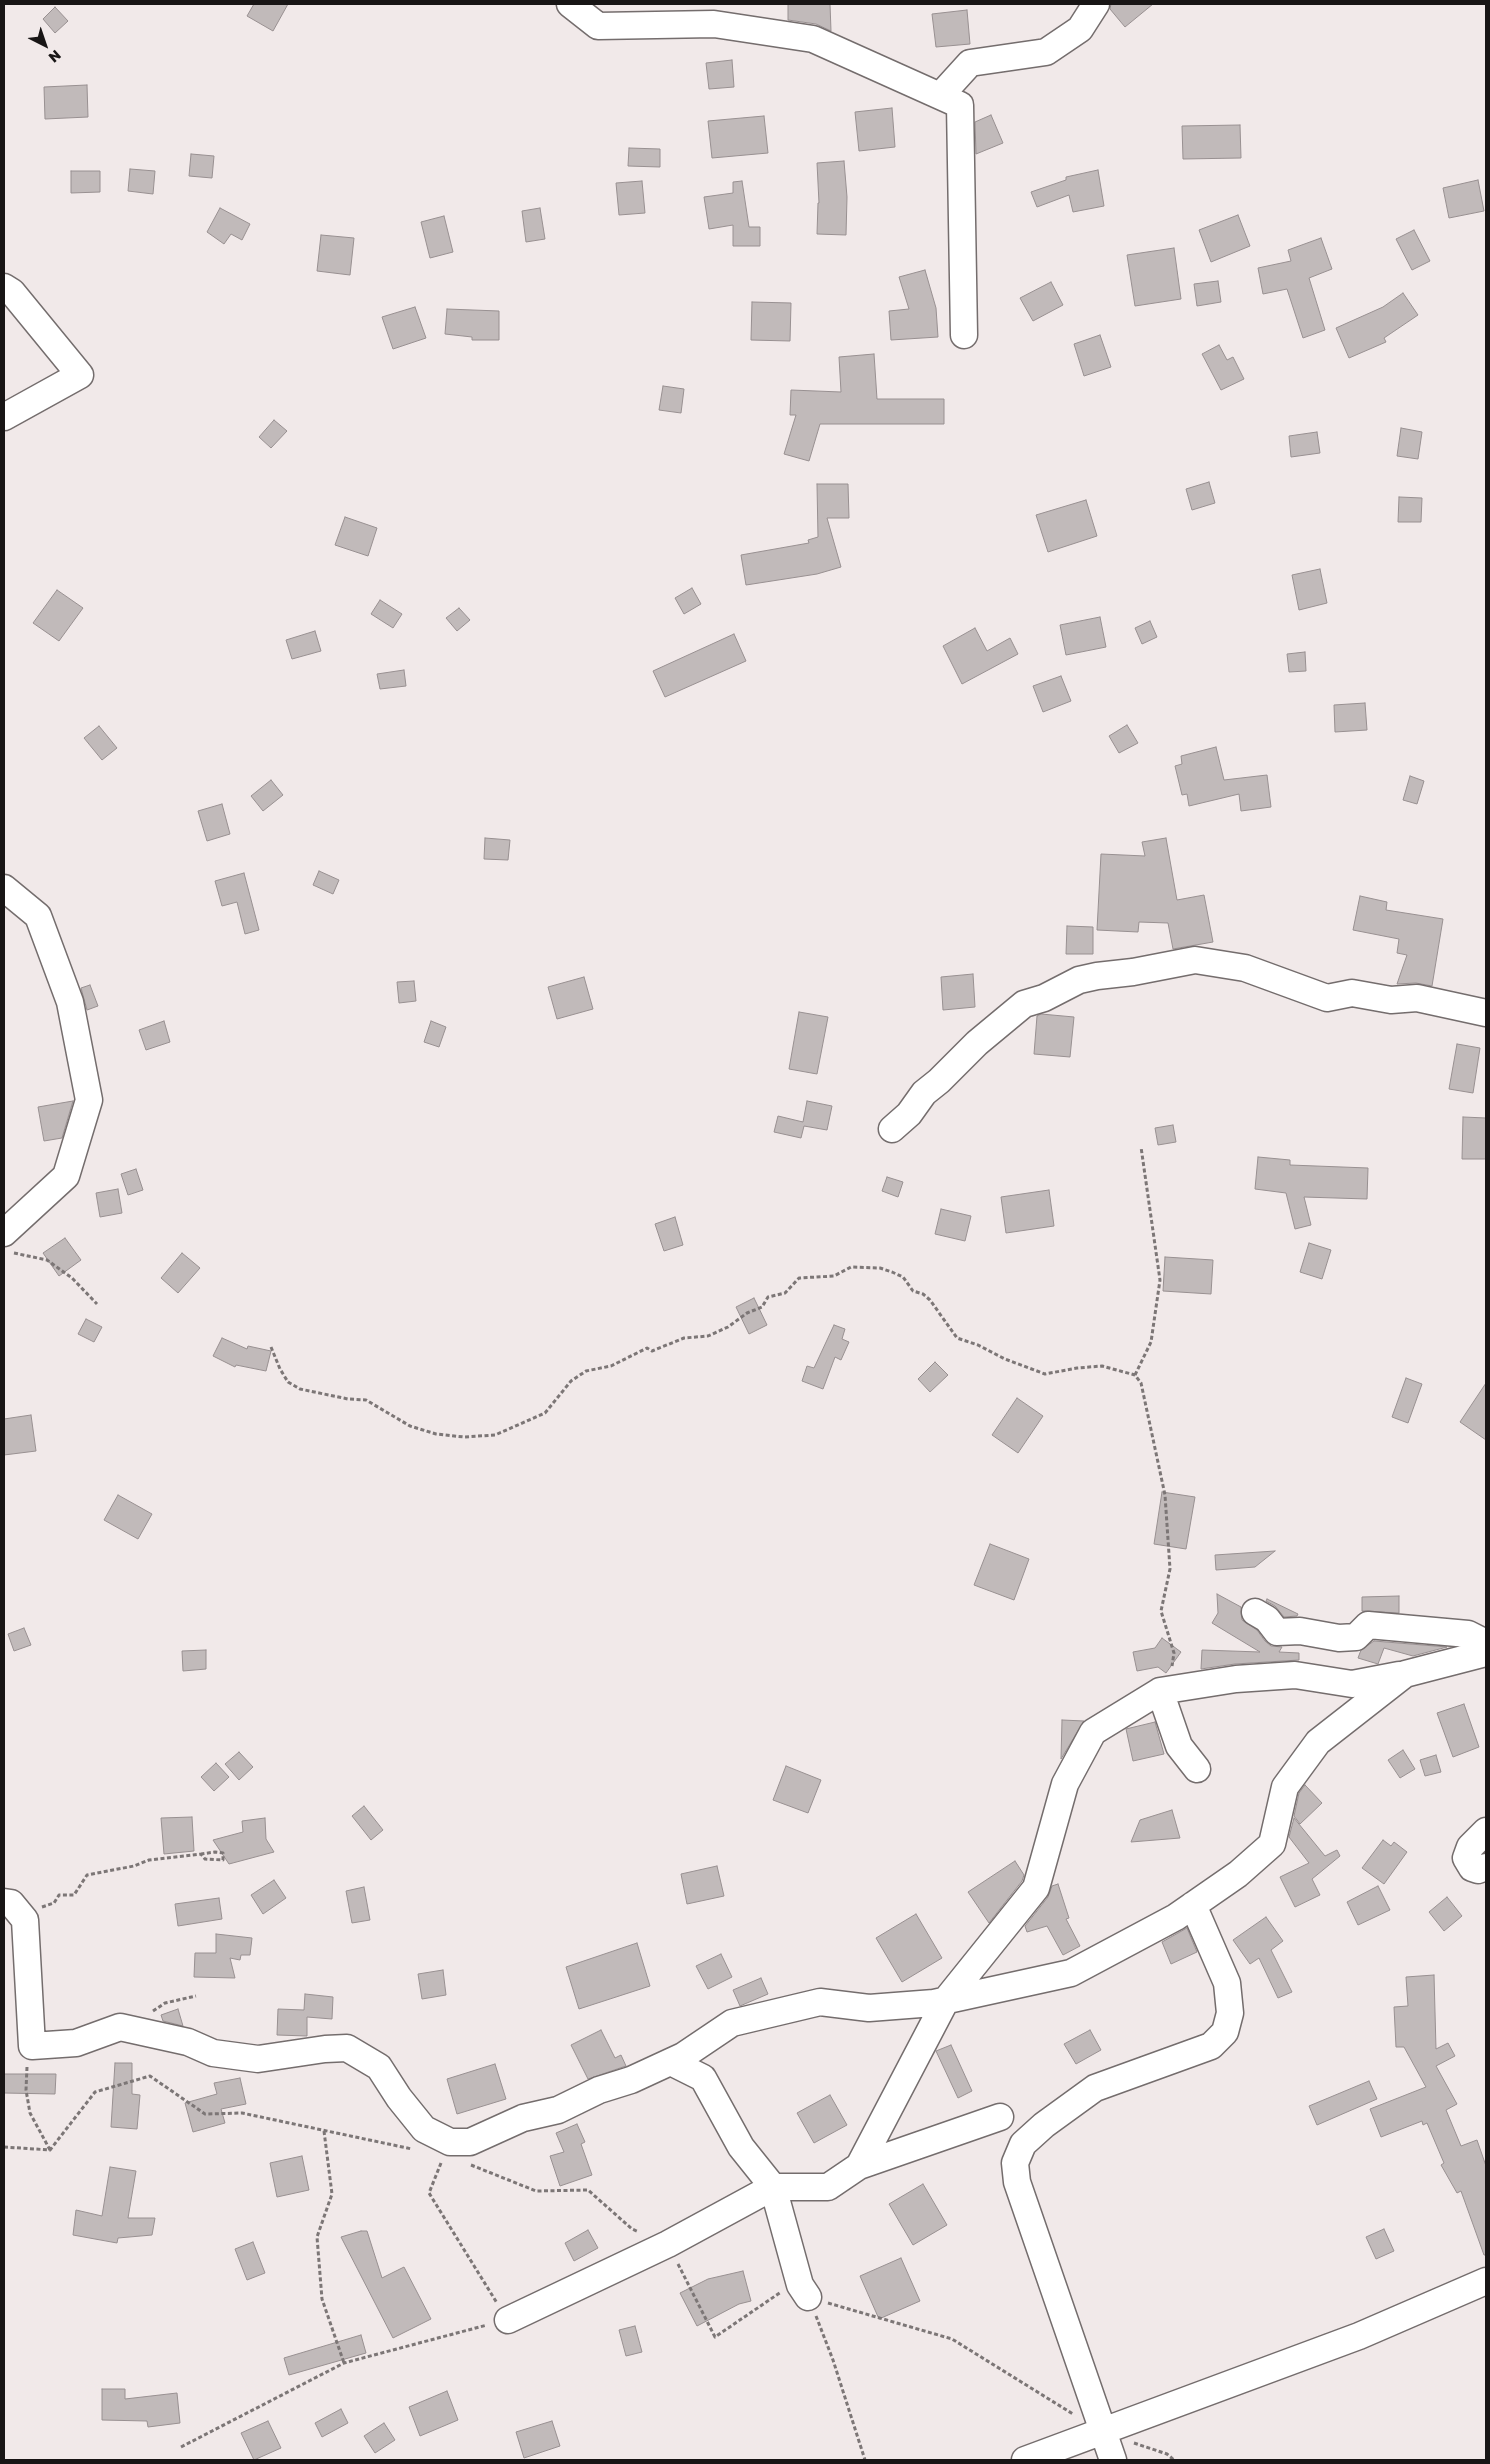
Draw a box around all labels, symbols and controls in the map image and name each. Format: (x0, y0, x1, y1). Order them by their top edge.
north arrow (20, 20, 70, 70)
text: N (46, 47, 65, 67)

